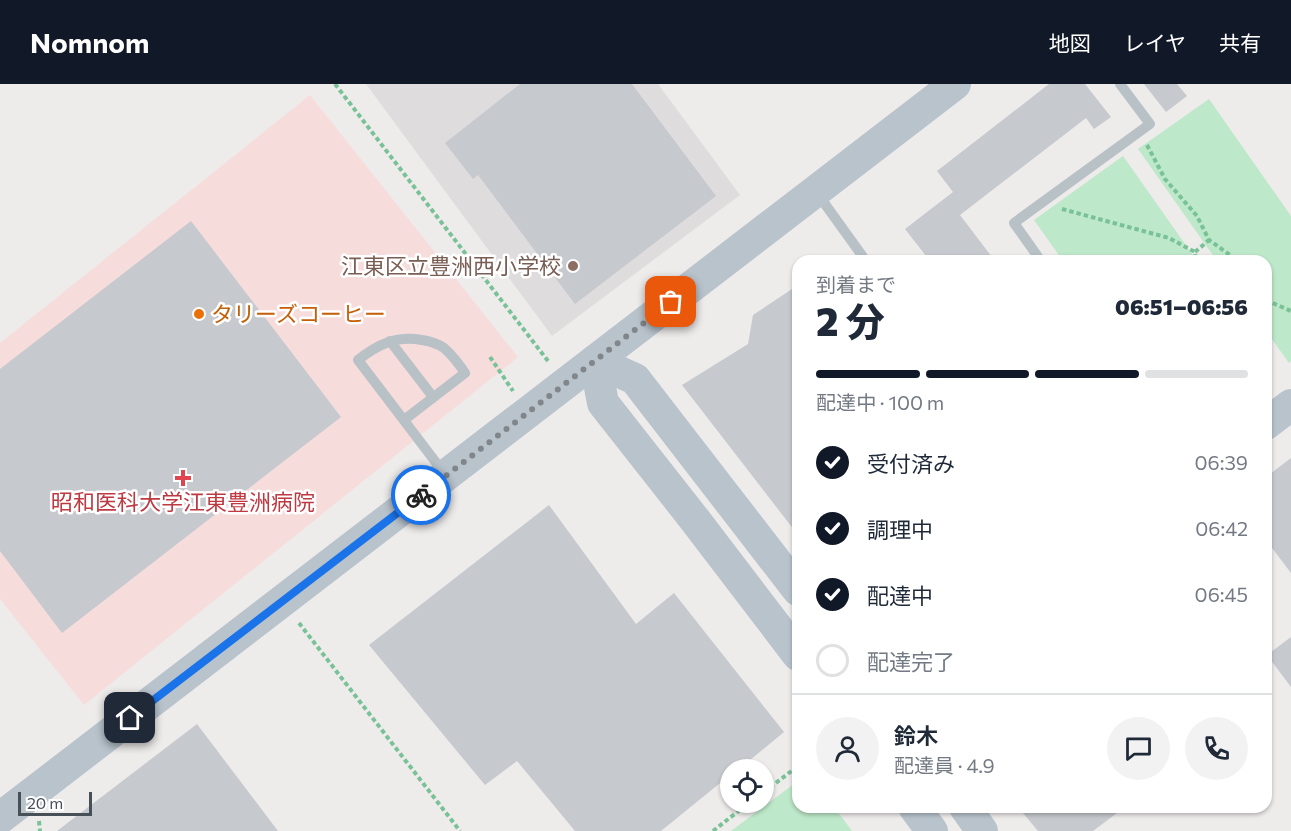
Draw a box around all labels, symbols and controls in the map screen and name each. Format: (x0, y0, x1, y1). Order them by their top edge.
text: Nomnom (30, 25, 150, 59)
text: 地図 (1049, 30, 1091, 55)
text: レイヤ (1124, 30, 1186, 55)
text: 共有 (1219, 30, 1261, 55)
place label: 江東区立豊洲西小学校 (341, 252, 561, 279)
marker: 江東区立豊洲西小学校 (566, 259, 580, 273)
text: 到着まで (816, 272, 896, 296)
pin (645, 276, 696, 327)
icon: bag (654, 285, 687, 318)
text: 06:51–06:56 (1115, 293, 1248, 320)
text: 2 分 (816, 296, 885, 344)
place label: タリーズコーヒー (211, 300, 386, 327)
marker: タリーズコーヒー (192, 307, 206, 321)
text: 配達中 · 100 m (816, 390, 944, 414)
icon: check (816, 446, 849, 479)
text: 受付済み (867, 450, 955, 477)
text: 06:39 (1195, 450, 1248, 474)
courier (391, 465, 451, 525)
marker: 昭和医科大学江東豊洲病院 (174, 469, 192, 487)
icon: bike (405, 479, 438, 512)
place label: 昭和医科大学江東豊洲病院 (51, 488, 315, 515)
icon: check (816, 512, 849, 545)
text: 調理中 (867, 516, 933, 543)
text: 06:42 (1195, 516, 1248, 540)
icon: check (816, 578, 849, 611)
text: 配達中 (867, 582, 933, 609)
text: 06:45 (1195, 582, 1248, 606)
text: 配達完了 (867, 648, 955, 675)
pin (104, 692, 155, 743)
icon: home (113, 701, 146, 734)
button: person (816, 717, 879, 780)
button: chat (1107, 717, 1170, 780)
button: phone (1185, 717, 1248, 780)
text: 鈴木 (894, 722, 938, 749)
text: 配達員 · 4.9 (894, 753, 995, 777)
map controls (720, 759, 774, 813)
button: locate (720, 759, 774, 813)
scale bar (18, 789, 92, 816)
text: 20 m (27, 793, 63, 812)

